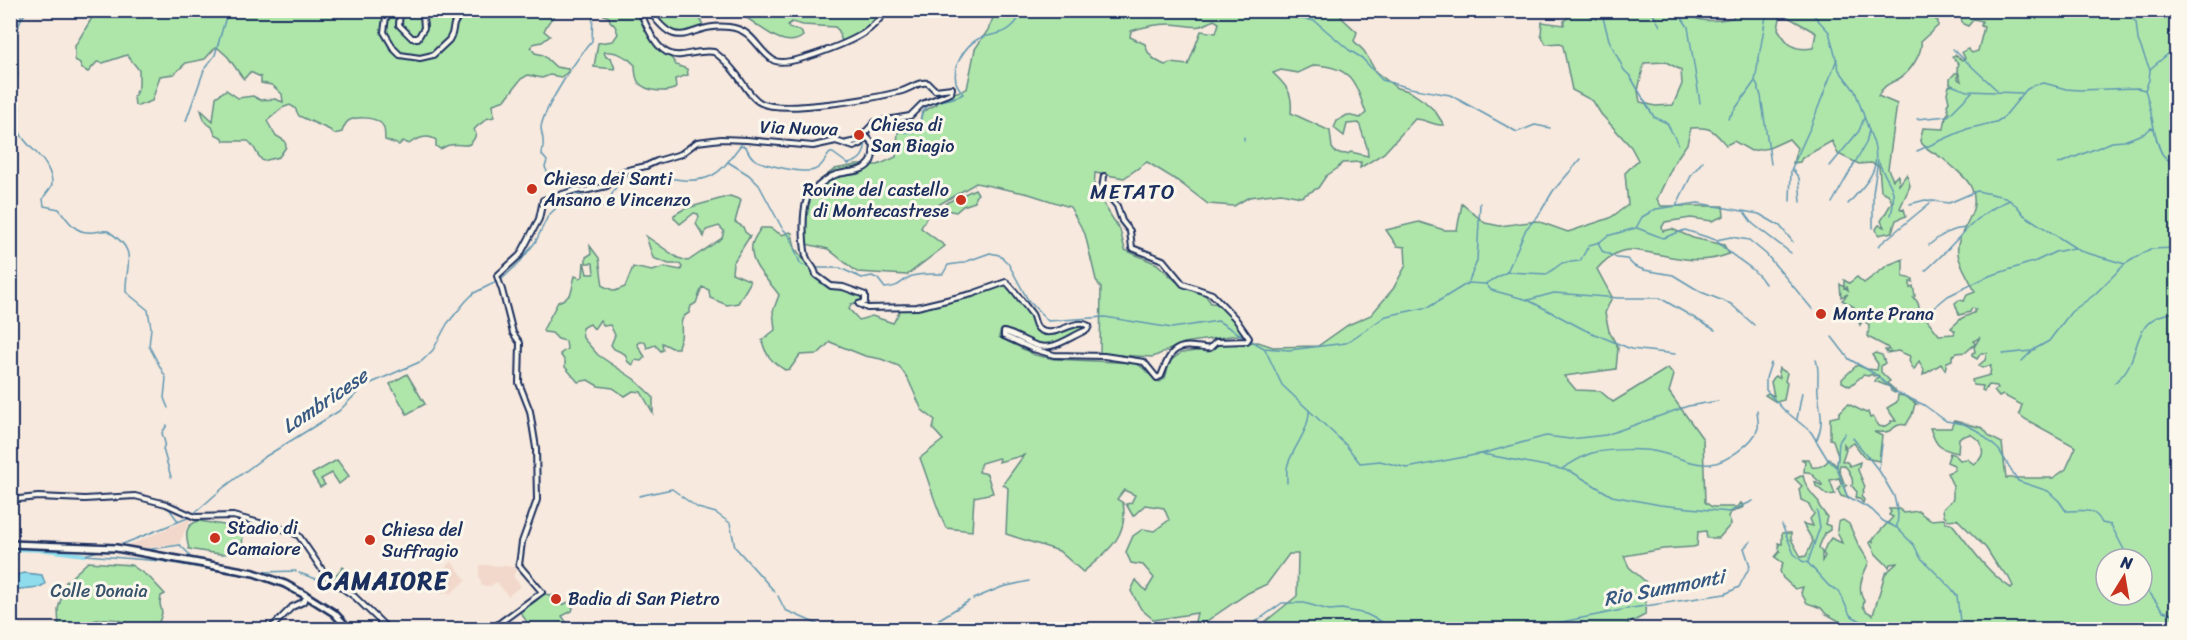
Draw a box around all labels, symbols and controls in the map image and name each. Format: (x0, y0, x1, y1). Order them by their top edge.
place label: Chiesa di San Biagio (871, 109, 954, 162)
street label: Via Nuova (759, 111, 840, 145)
marker: Chiesa di San Biagio (852, 128, 866, 142)
place label: Chiesa dei Santi Ansano e Vincenzo (543, 163, 691, 216)
district label: METATO (1090, 173, 1176, 211)
place label: Rovine del castello di Montecastrese (803, 174, 949, 227)
marker: Chiesa dei Santi Ansano e Vincenzo (525, 182, 539, 196)
marker: Rovine del castello di Montecastrese (954, 193, 968, 207)
place label: Monte Prana (1833, 298, 1934, 330)
marker: Monte Prana (1814, 307, 1828, 321)
water label: Lombricese (274, 358, 377, 443)
place label: Stadio di Camaiore (227, 512, 301, 565)
place label: Chiesa del Suffragio (382, 514, 464, 567)
marker: Stadio di Camaiore (208, 531, 222, 545)
marker: Chiesa del Suffragio (363, 533, 377, 547)
north arrow (2094, 547, 2154, 607)
text: N (2118, 547, 2136, 578)
water label: Rio Summonti (1601, 558, 1732, 617)
district label: CAMAIORE (317, 560, 449, 602)
park label: Colle Donaia (50, 575, 148, 607)
place label: Badia di San Pietro (568, 583, 720, 615)
marker: Badia di San Pietro (549, 592, 563, 606)

